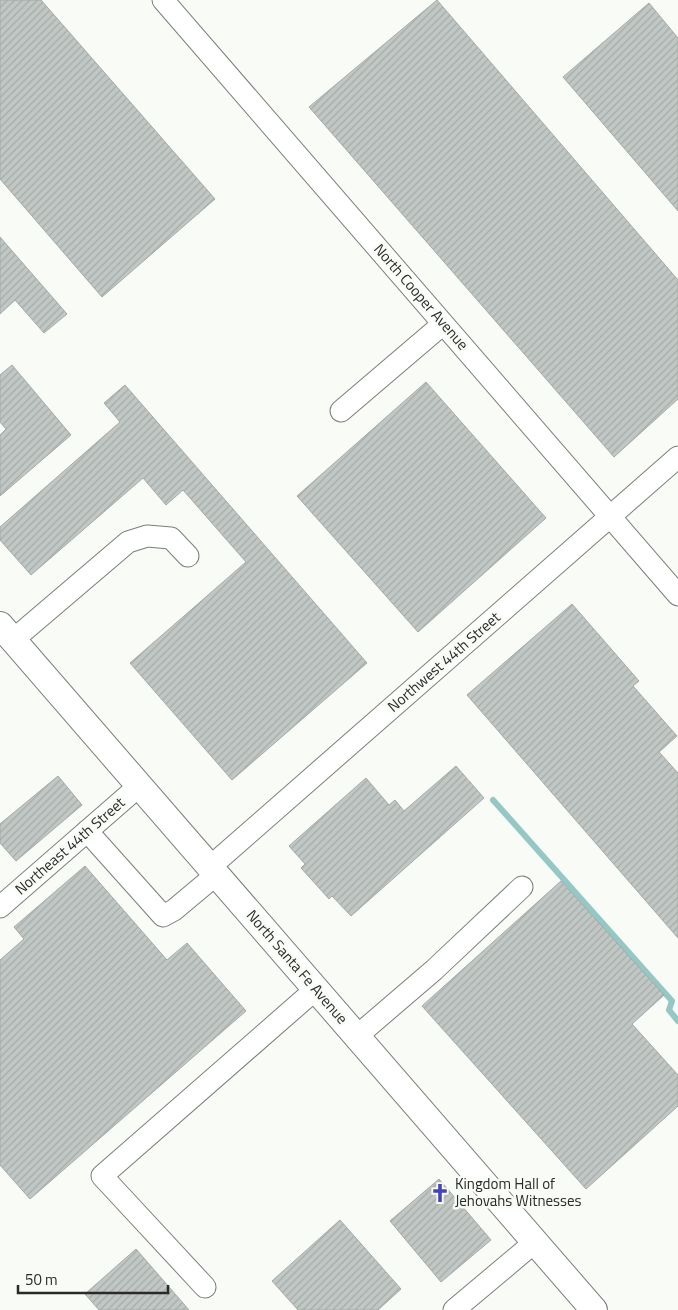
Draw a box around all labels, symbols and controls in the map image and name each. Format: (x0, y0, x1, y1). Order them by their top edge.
street label: North Cooper Avenue (369, 238, 474, 355)
street label: Northwest 44th Street (382, 606, 506, 717)
street label: Northeast 44th Street (10, 791, 130, 900)
street label: North Santa Fe Avenue (241, 904, 354, 1029)
place label: Kingdom Hall of Jehovahs Witnesses (455, 1172, 582, 1212)
church icon: Kingdom Hall of Jehovahs Witnesses (429, 1182, 451, 1204)
scale bar (18, 1262, 168, 1294)
text: 50 m (25, 1268, 58, 1291)

